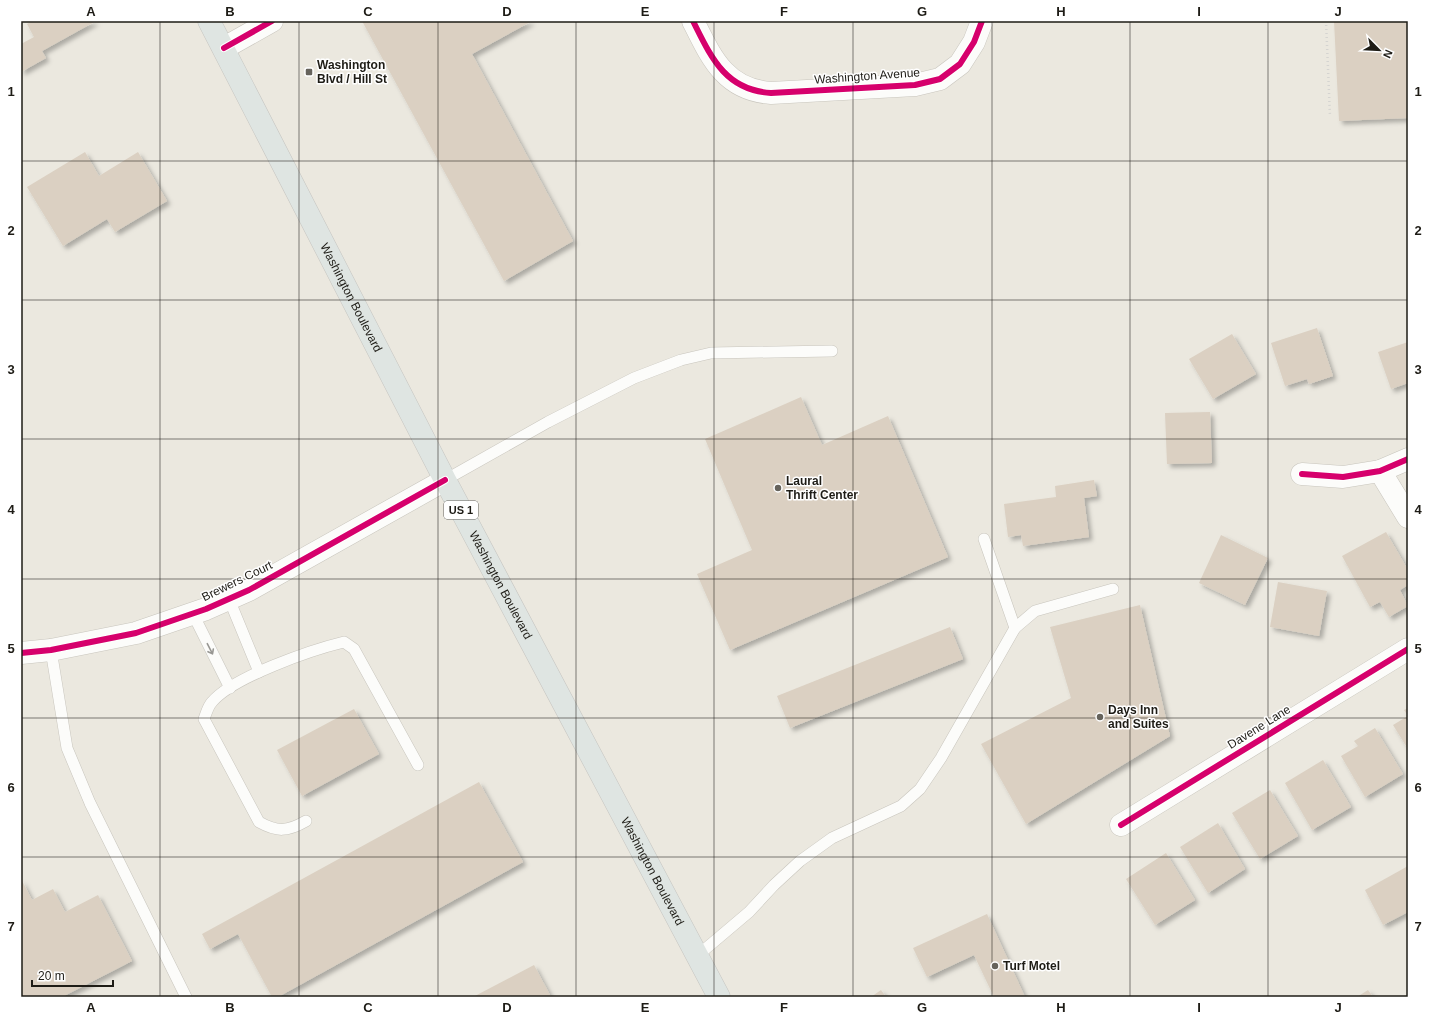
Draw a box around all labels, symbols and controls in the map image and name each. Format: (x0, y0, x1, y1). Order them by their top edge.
text: A (86, 4, 96, 19)
text: B (225, 4, 235, 19)
text: C (363, 4, 373, 19)
text: D (502, 4, 512, 19)
text: E (641, 4, 650, 19)
text: F (780, 4, 788, 19)
text: G (917, 4, 927, 19)
text: H (1056, 4, 1066, 19)
text: I (1197, 4, 1201, 19)
text: J (1334, 4, 1342, 19)
north arrow (1359, 30, 1399, 70)
text: N (1381, 48, 1395, 60)
place label: Washington Blvd / Hill St (317, 58, 387, 86)
street label: Washington Avenue (814, 65, 921, 87)
marker: Washington Blvd / Hill St (304, 67, 314, 77)
text: 1 (7, 84, 15, 99)
text: 1 (1414, 84, 1422, 99)
text: 2 (7, 223, 15, 238)
text: 2 (1414, 223, 1422, 238)
street label: Washington Boulevard (317, 241, 385, 354)
text: 3 (7, 362, 15, 377)
text: 3 (1414, 362, 1422, 377)
place label: Laural Thrift Center (786, 474, 858, 502)
marker: Laural Thrift Center (773, 483, 783, 493)
road number: US 1 (444, 501, 478, 519)
text: 4 (7, 502, 15, 517)
text: 4 (1414, 502, 1422, 517)
street label: Washington Boulevard (466, 529, 535, 642)
street label: Brewers Court (199, 558, 275, 604)
text: 5 (7, 641, 15, 656)
text: 5 (1414, 641, 1422, 656)
one-way arrow (207, 643, 214, 655)
street label: Davene Lane (1225, 702, 1293, 752)
place label: Days Inn and Suites (1108, 703, 1169, 731)
marker: Days Inn and Suites (1095, 712, 1105, 722)
text: 6 (7, 780, 15, 795)
text: 6 (1414, 780, 1422, 795)
street label: Washington Boulevard (618, 815, 687, 928)
text: 7 (7, 919, 15, 934)
text: 7 (1414, 919, 1422, 934)
place label: Turf Motel (1003, 959, 1060, 973)
marker: Turf Motel (990, 961, 1000, 971)
scale bar (32, 962, 113, 988)
text: 20 m (38, 969, 65, 983)
text: A (86, 1000, 96, 1015)
text: B (225, 1000, 235, 1015)
text: C (363, 1000, 373, 1015)
text: D (502, 1000, 512, 1015)
text: E (641, 1000, 650, 1015)
text: F (780, 1000, 788, 1015)
text: G (917, 1000, 927, 1015)
text: H (1056, 1000, 1066, 1015)
text: I (1197, 1000, 1201, 1015)
text: J (1334, 1000, 1342, 1015)

